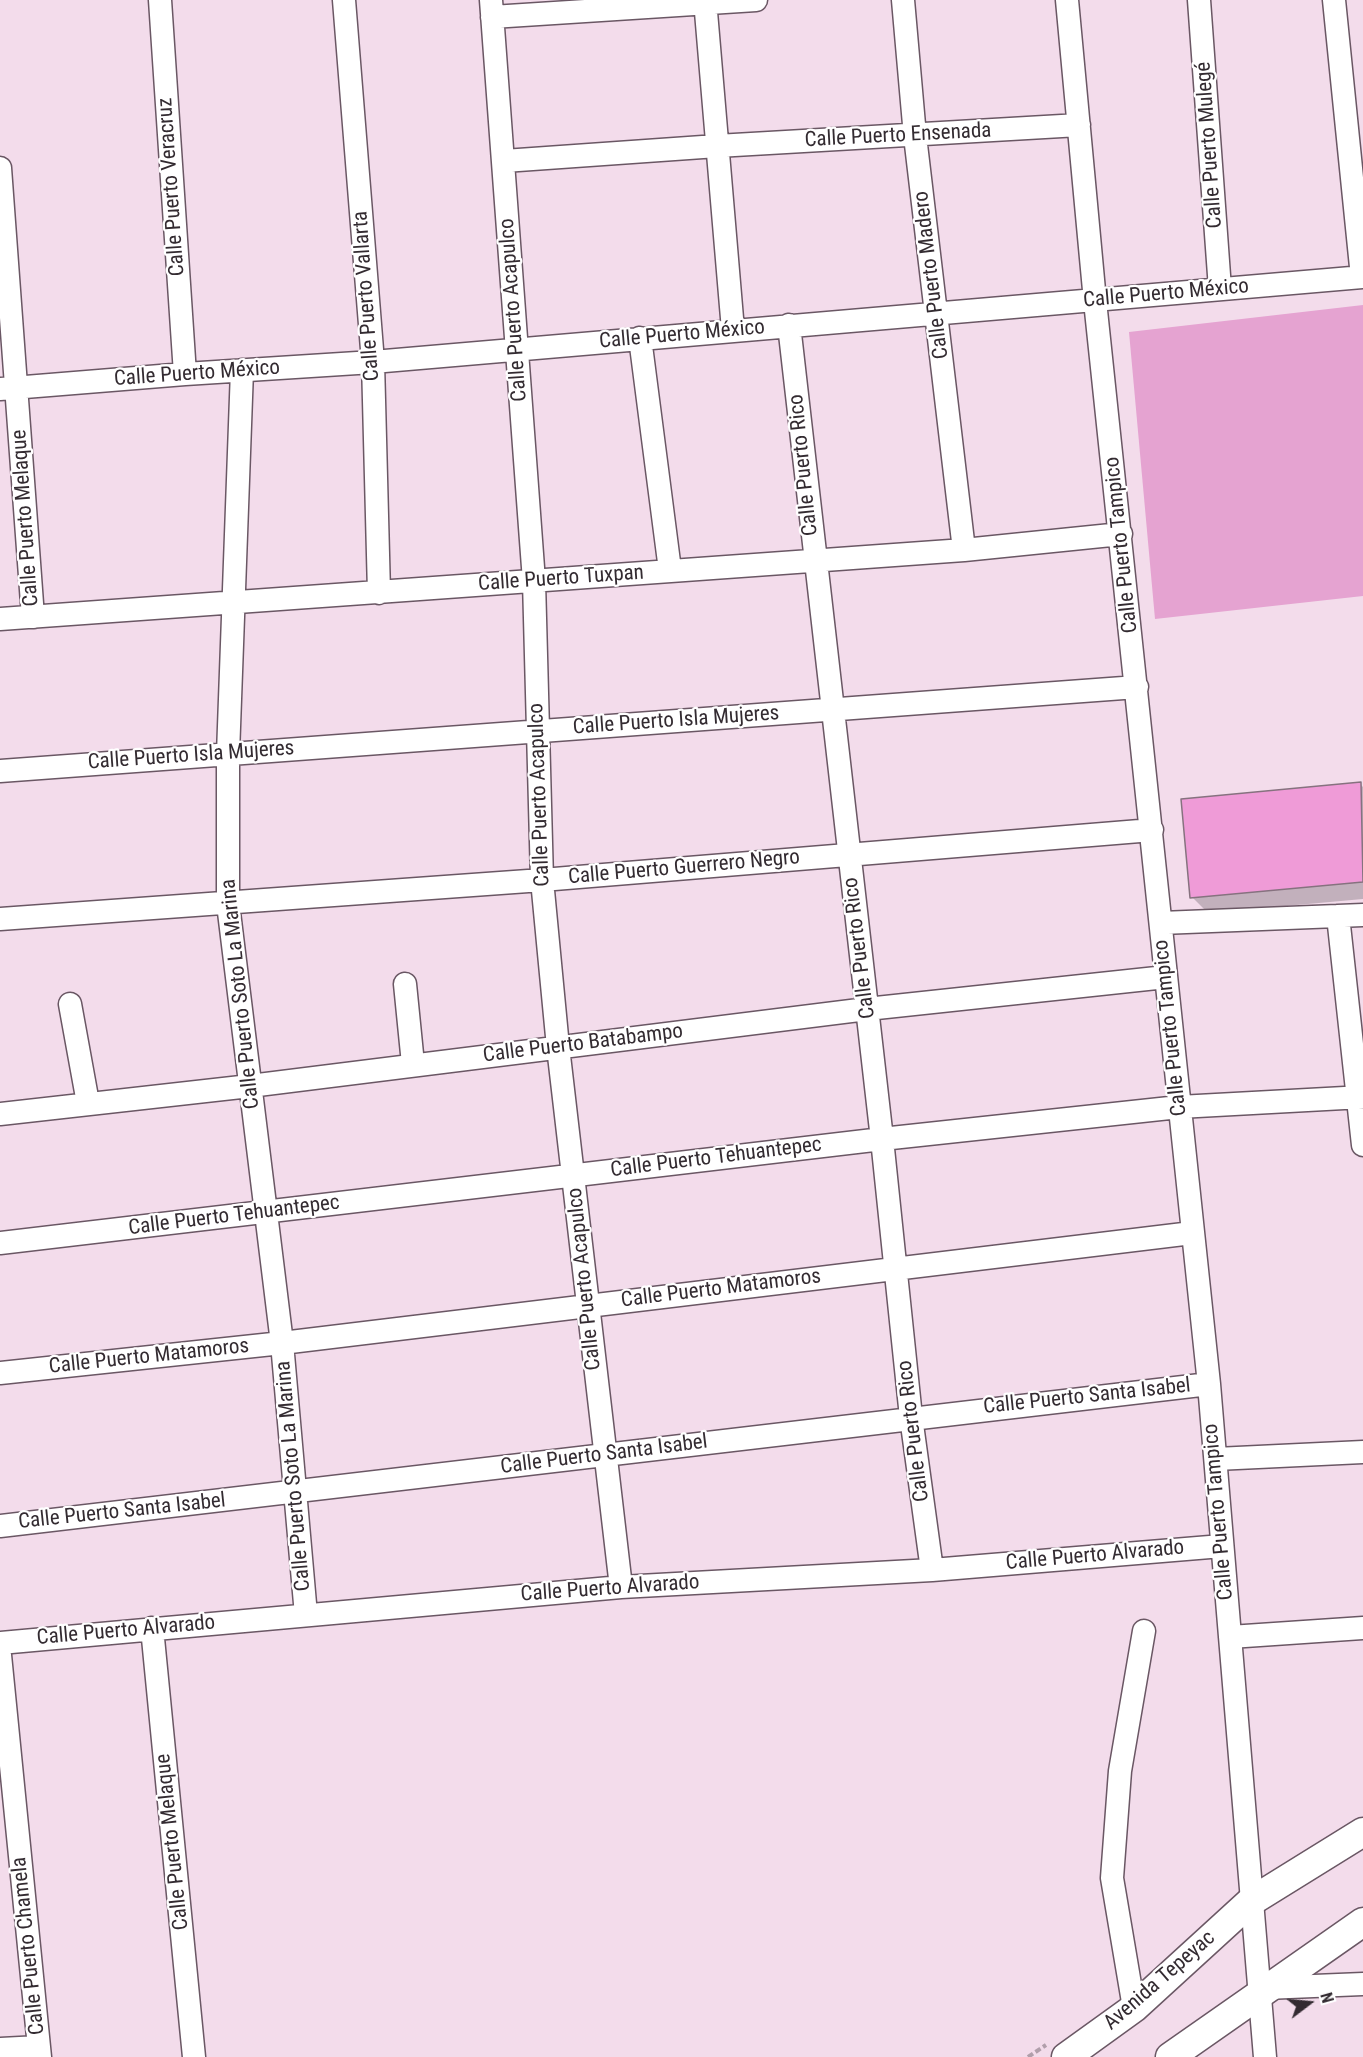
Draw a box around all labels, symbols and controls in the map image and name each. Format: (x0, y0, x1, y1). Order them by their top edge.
street label: Calle Puerto Mulegé (1192, 61, 1228, 229)
street label: Calle Puerto Veracruz (153, 97, 191, 277)
street label: Calle Puerto Ensenada (804, 119, 992, 153)
street label: Calle Puerto Madero (909, 190, 955, 360)
street label: Calle Puerto Vallarta (348, 210, 386, 382)
street label: Calle Puerto Acapulco (495, 218, 533, 402)
street label: Calle Puerto México (1082, 274, 1250, 314)
street label: Calle Puerto México (598, 315, 766, 355)
street label: Calle Puerto México (113, 356, 281, 392)
street label: Calle Puerto Rico (784, 393, 824, 537)
street label: Calle Puerto Melaque (7, 429, 45, 607)
street label: Calle Puerto Tampico (1100, 456, 1144, 634)
street label: Calle Puerto Tuxpan (477, 561, 645, 597)
street label: Calle Puerto Isla Mujeres (572, 701, 780, 741)
street label: Calle Puerto Acapulco (524, 703, 556, 887)
street label: Calle Puerto Isla Mujeres (87, 736, 295, 776)
street label: Calle Puerto Guerrero Negro (567, 845, 801, 891)
street label: Calle Puerto Rico (839, 876, 881, 1020)
street label: Calle Puerto Soto La Marina (216, 878, 266, 1110)
street label: Calle Puerto Tampico (1149, 939, 1193, 1117)
street label: Calle Puerto Batabampo (482, 1019, 684, 1069)
street label: Calle Puerto Tehuantepec (609, 1133, 823, 1183)
street label: Calle Puerto Acapulco (563, 1186, 607, 1372)
street label: Calle Puerto Tehuantepec (127, 1191, 341, 1241)
street label: Calle Puerto Matamoros (620, 1264, 822, 1314)
street label: Calle Puerto Matamoros (48, 1334, 250, 1380)
street label: Calle Puerto Rico (893, 1359, 935, 1503)
street label: Calle Puerto Soto La Marina (271, 1360, 317, 1592)
street label: Calle Puerto Santa Isabel (982, 1374, 1192, 1420)
street label: Calle Puerto Tampico (1199, 1423, 1239, 1601)
street label: Calle Puerto Santa Isabel (499, 1430, 709, 1480)
street label: Calle Puerto Santa Isabel (17, 1489, 227, 1535)
street label: Calle Puerto Alvarado (1005, 1536, 1185, 1576)
street label: Calle Puerto Alvarado (520, 1570, 700, 1608)
street label: Calle Puerto Alvarado (36, 1611, 216, 1651)
street label: Calle Puerto Melaque (151, 1753, 195, 1931)
street label: Calle Puerto Chamela (7, 1856, 51, 2036)
street label: Avenida Tepeyac (1099, 1926, 1221, 2036)
north arrow (1279, 1973, 1339, 2033)
text: N (1316, 1991, 1337, 2005)

